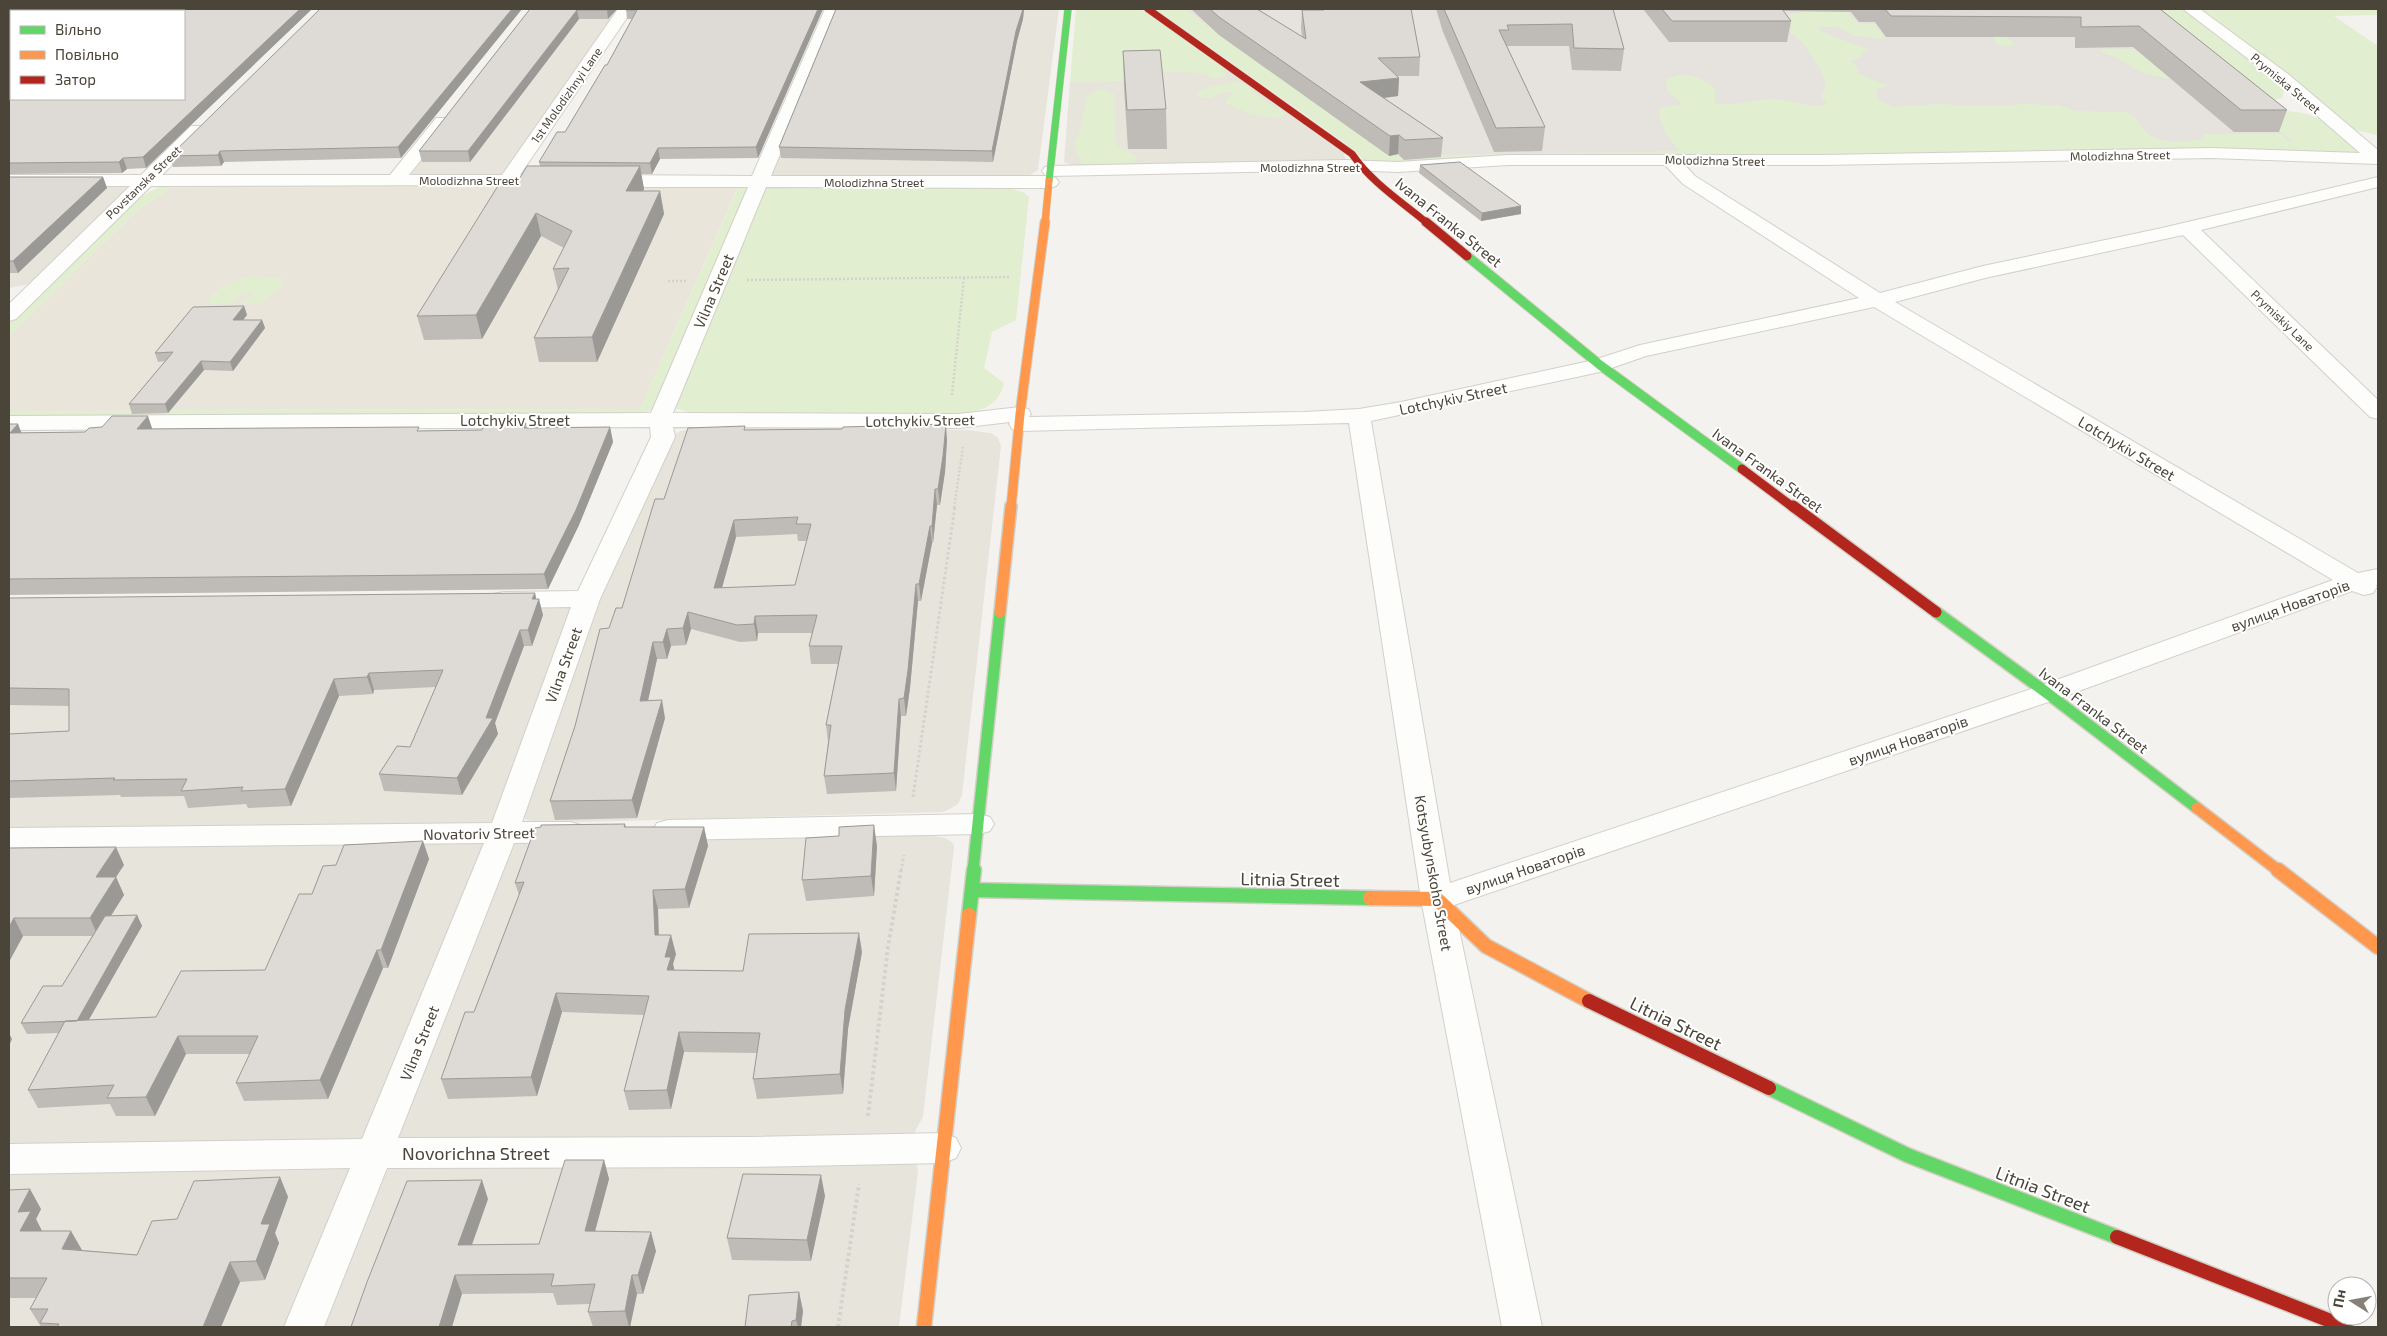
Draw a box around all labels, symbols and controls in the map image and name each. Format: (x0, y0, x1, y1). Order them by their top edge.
legend (10, 10, 185, 100)
text: Вільно (55, 20, 102, 38)
street label: 1st Molodizhnyi Lane (528, 44, 604, 146)
text: Повільно (55, 45, 119, 63)
street label: Prymiska Street (2248, 50, 2324, 116)
text: Затор (55, 70, 96, 88)
street label: Povstanska Street (102, 142, 184, 221)
street label: Molodizhna Street (2070, 147, 2171, 163)
street label: Molodizhna Street (1665, 152, 1766, 168)
street label: Molodizhna Street (1260, 160, 1361, 174)
street label: Molodizhna Street (419, 173, 520, 187)
street label: Ivana Franka Street (1392, 173, 1506, 271)
street label: Molodizhna Street (824, 175, 925, 189)
street label: Vilna Street (689, 251, 737, 331)
street label: Prymiskiy Lane (2249, 287, 2317, 353)
street label: Lotchykiv Street (1397, 378, 1509, 418)
street label: Lotchykiv Street (865, 410, 975, 430)
street label: Lotchykiv Street (460, 411, 570, 429)
street label: Lotchykiv Street (2075, 412, 2179, 484)
street label: Ivana Franka Street (1709, 424, 1827, 516)
street label: вулиця Новаторів (2228, 575, 2352, 636)
street label: Vilna Street (541, 624, 585, 705)
street label: Ivana Franka Street (2036, 663, 2152, 757)
street label: вулиця Новаторів (1846, 711, 1970, 770)
street label: Kotsyubynskoho Street (1411, 794, 1457, 953)
street label: Novatoriv Street (423, 823, 535, 843)
street label: вулиця Новаторів (1463, 840, 1587, 899)
street label: Litnia Street (1240, 867, 1340, 891)
street label: Litnia Street (1626, 991, 1726, 1055)
street label: Vilna Street (396, 1003, 442, 1083)
street label: Novorichna Street (402, 1142, 550, 1164)
street label: Litnia Street (1993, 1161, 2093, 1217)
north arrow (2327, 1276, 2377, 1326)
text: Пн (2329, 1288, 2349, 1309)

